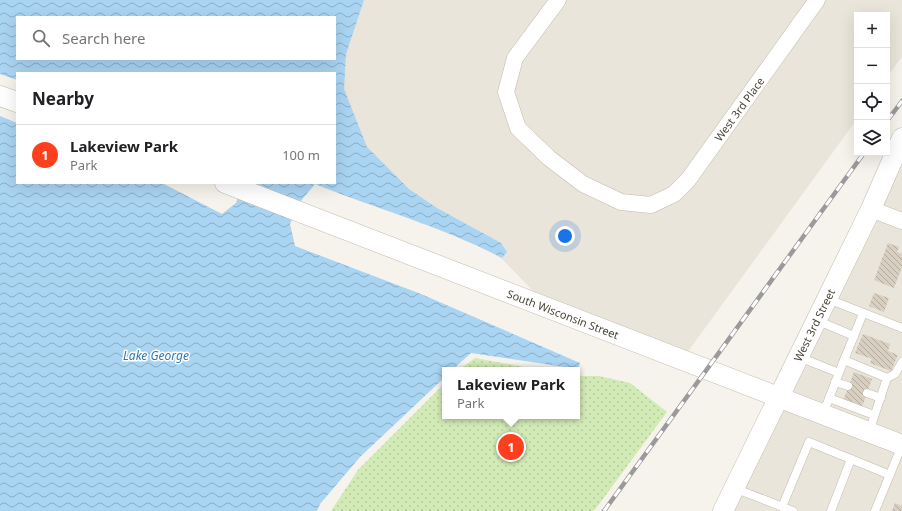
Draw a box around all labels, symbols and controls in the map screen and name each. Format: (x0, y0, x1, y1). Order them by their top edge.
map controls (854, 12, 890, 156)
button: + (854, 12, 890, 48)
search box (16, 16, 336, 60)
icon: search (30, 27, 52, 49)
text: Search here (62, 28, 145, 48)
button: − (854, 48, 890, 84)
street label: West 3rd Place (711, 74, 767, 144)
button: locate (854, 84, 890, 120)
text: Nearby (32, 87, 94, 110)
button: layers (854, 120, 890, 156)
text: Lakeview Park (70, 136, 178, 156)
text: 1 (41, 146, 49, 164)
text: 100 m (282, 146, 320, 164)
text: Park (70, 156, 97, 174)
your location (555, 226, 575, 246)
street label: South Wisconsin Street (505, 286, 621, 342)
street label: West 3rd Street (790, 286, 838, 364)
water label: Lake George (123, 347, 189, 364)
popup (442, 367, 580, 419)
text: Lakeview Park (457, 374, 565, 394)
text: Park (457, 394, 484, 412)
pin: 1 (498, 432, 524, 462)

